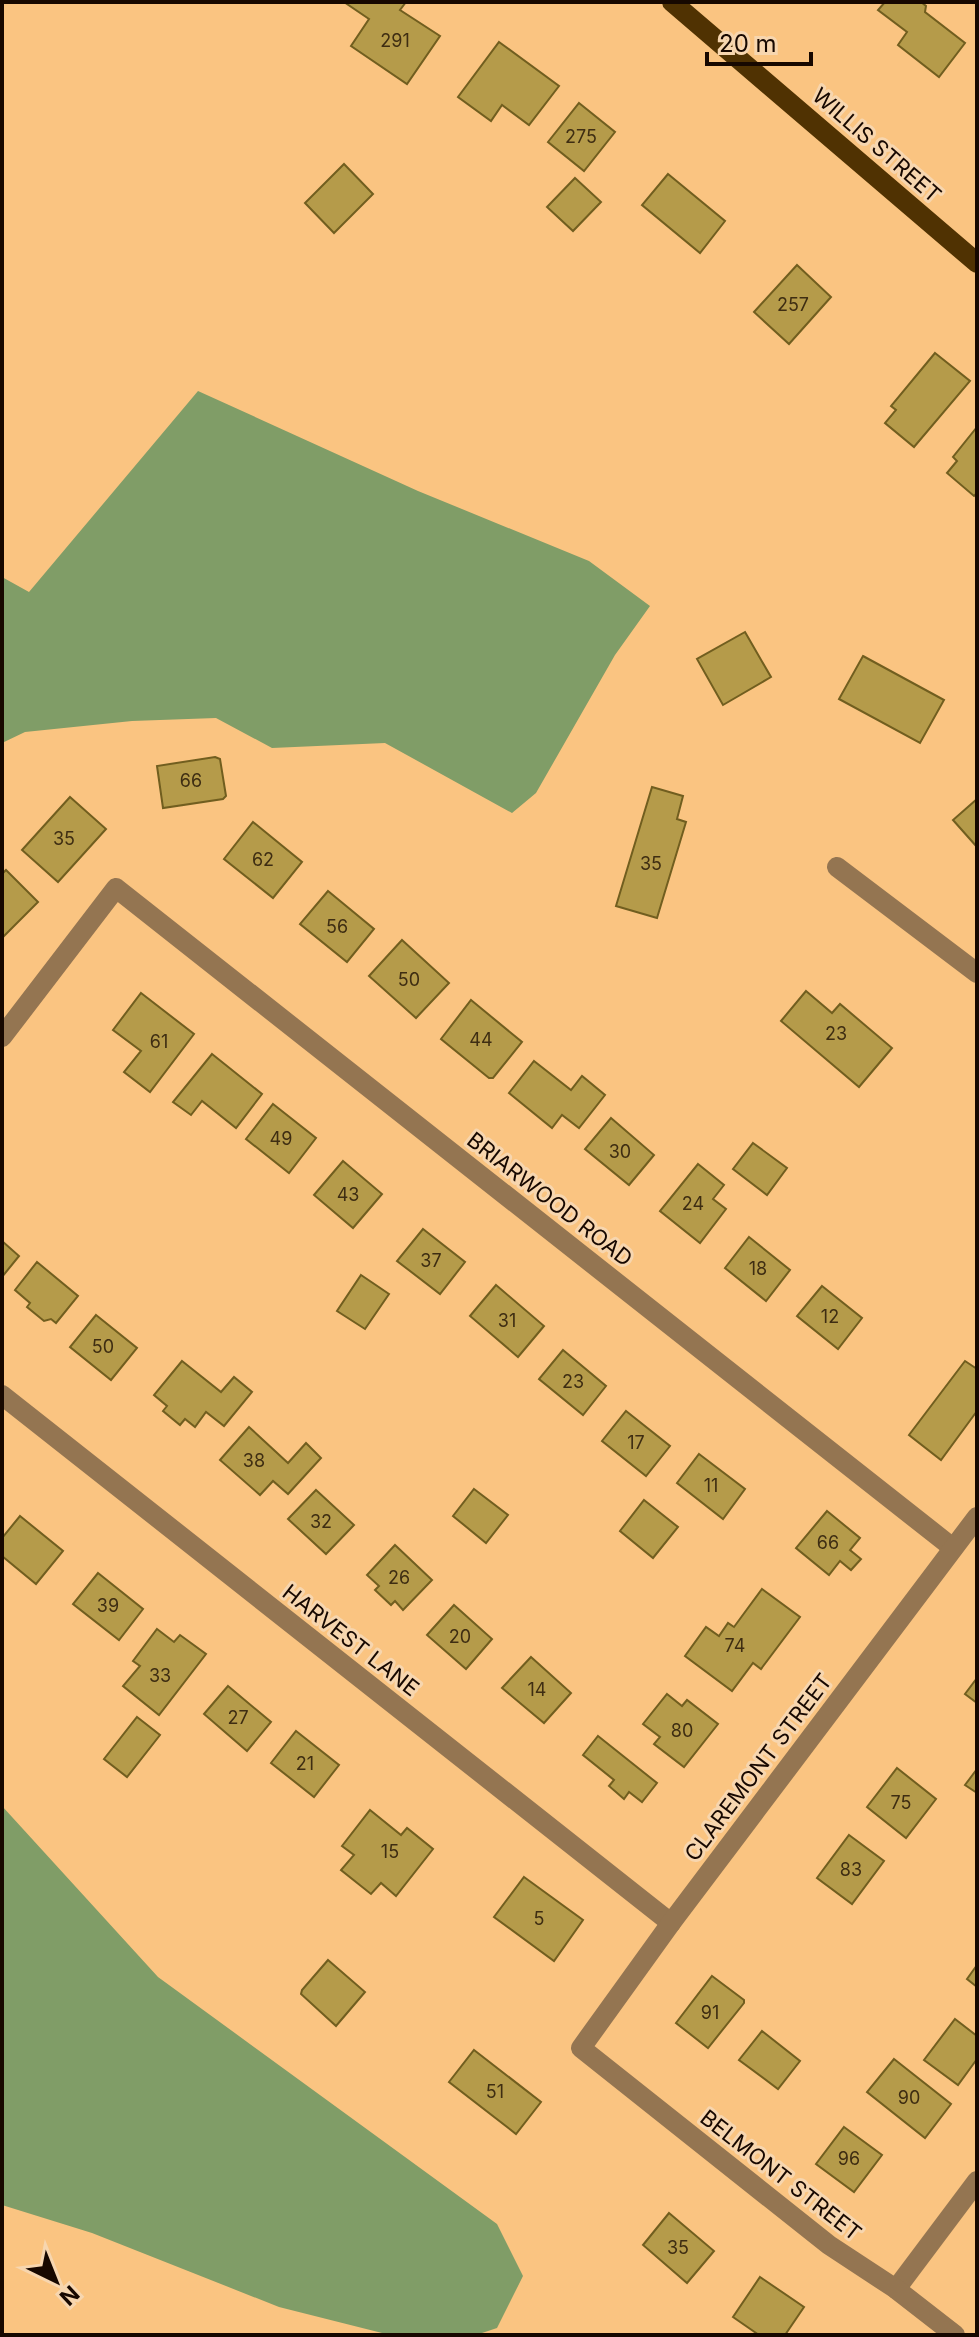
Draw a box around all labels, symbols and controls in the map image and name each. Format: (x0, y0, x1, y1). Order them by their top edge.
scale bar (707, 16, 811, 66)
text: 20 m (719, 29, 777, 58)
house number: 291 (380, 30, 410, 51)
street label: WILLIS STREET (807, 82, 947, 208)
house number: 275 (565, 126, 597, 147)
house number: 257 (777, 294, 809, 315)
house number: 66 (180, 770, 202, 791)
house number: 35 (53, 828, 75, 849)
house number: 62 (252, 849, 274, 870)
house number: 35 (640, 853, 662, 874)
house number: 56 (326, 916, 348, 937)
house number: 50 (398, 969, 420, 990)
house number: 23 (825, 1023, 847, 1044)
house number: 44 (469, 1029, 493, 1050)
house number: 61 (150, 1031, 168, 1052)
street label: BRIARWOOD ROAD (462, 1126, 638, 1272)
house number: 49 (270, 1128, 292, 1149)
house number: 30 (609, 1141, 631, 1162)
house number: 43 (337, 1184, 359, 1205)
house number: 24 (682, 1193, 704, 1214)
house number: 37 (420, 1250, 442, 1271)
house number: 18 (749, 1258, 767, 1279)
house number: 12 (821, 1306, 839, 1327)
house number: 31 (498, 1310, 516, 1331)
house number: 50 (92, 1336, 114, 1357)
house number: 23 (562, 1371, 584, 1392)
house number: 17 (627, 1432, 645, 1453)
house number: 38 (243, 1450, 265, 1471)
house number: 11 (704, 1475, 718, 1496)
house number: 32 (310, 1511, 332, 1532)
house number: 66 (817, 1532, 839, 1553)
house number: 26 (388, 1567, 410, 1588)
street label: HARVEST LANE (278, 1579, 424, 1701)
house number: 39 (97, 1595, 119, 1616)
house number: 20 (449, 1626, 471, 1647)
house number: 74 (725, 1635, 745, 1656)
house number: 33 (149, 1665, 171, 1686)
street label: CLAREMONT STREET (679, 1668, 837, 1866)
house number: 14 (528, 1679, 546, 1700)
house number: 27 (227, 1707, 249, 1728)
house number: 80 (671, 1720, 693, 1741)
house number: 21 (296, 1753, 314, 1774)
house number: 75 (891, 1792, 911, 1813)
house number: 15 (381, 1841, 399, 1862)
house number: 83 (840, 1859, 862, 1880)
house number: 5 (534, 1908, 544, 1929)
house number: 91 (701, 2002, 719, 2023)
house number: 51 (486, 2081, 504, 2102)
house number: 90 (898, 2087, 920, 2108)
street label: BELMONT STREET (695, 2104, 867, 2246)
house number: 96 (838, 2148, 860, 2169)
house number: 35 (667, 2237, 689, 2258)
north arrow (16, 2241, 96, 2321)
text: N (55, 2280, 85, 2311)

